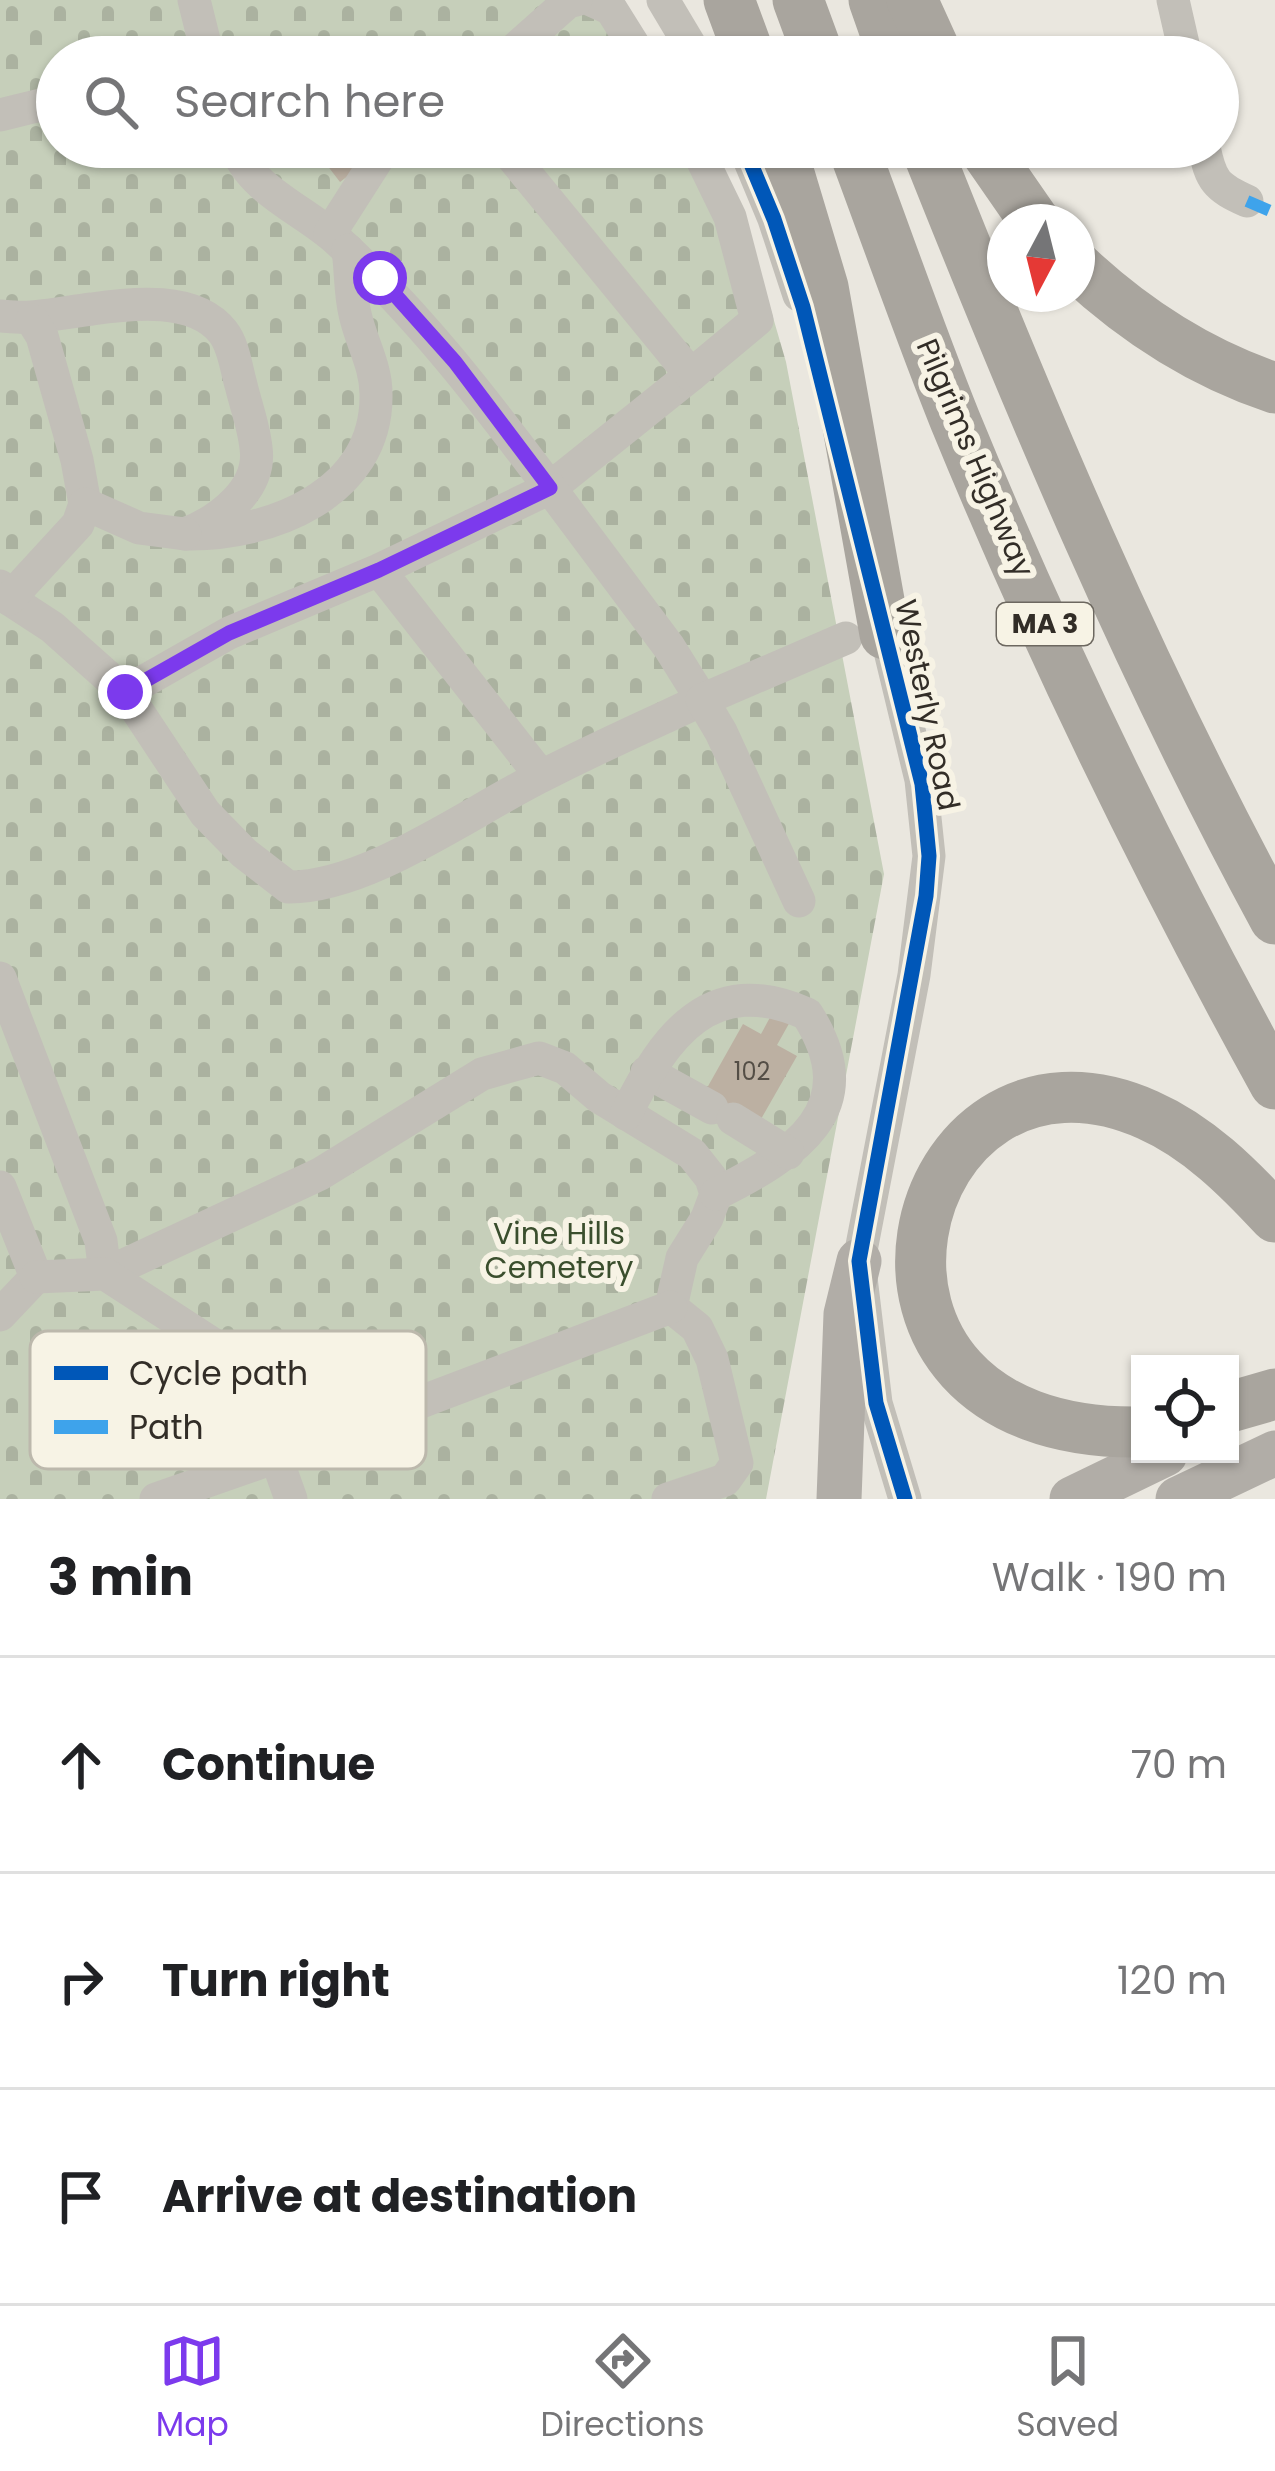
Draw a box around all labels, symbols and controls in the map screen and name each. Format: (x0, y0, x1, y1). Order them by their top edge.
search box (36, 36, 1239, 168)
icon: search (78, 69, 144, 135)
text: Search here (174, 70, 445, 133)
north arrow (987, 204, 1095, 312)
route start (353, 251, 407, 305)
street label: Pilgrims Highway (906, 332, 1045, 584)
street label: Westerly Road (884, 596, 971, 814)
road number: MA 3 (997, 603, 1093, 645)
route end (98, 665, 152, 719)
house number: 102 (734, 1055, 770, 1088)
park label: Vine Hills Cemetery (485, 1212, 634, 1289)
legend (30, 1331, 426, 1469)
text: Cycle path (129, 1350, 308, 1397)
map controls (1131, 1355, 1239, 1463)
button: locate (1131, 1355, 1239, 1463)
text: Path (129, 1404, 204, 1451)
text: 3 min (48, 1541, 193, 1613)
text: Walk · 190 m (992, 1550, 1227, 1605)
icon: ahead (48, 1732, 114, 1798)
text: Continue (162, 1733, 375, 1796)
text: 70 m (1131, 1737, 1227, 1792)
icon: right (48, 1948, 114, 2014)
text: Turn right (162, 1949, 390, 2012)
text: 120 m (1117, 1953, 1227, 2008)
icon: arrive (48, 2164, 114, 2230)
text: Arrive at destination (162, 2165, 637, 2228)
tab: Map (156, 2328, 229, 2450)
tab: Directions (541, 2328, 704, 2450)
tab: Saved (1016, 2328, 1119, 2450)

